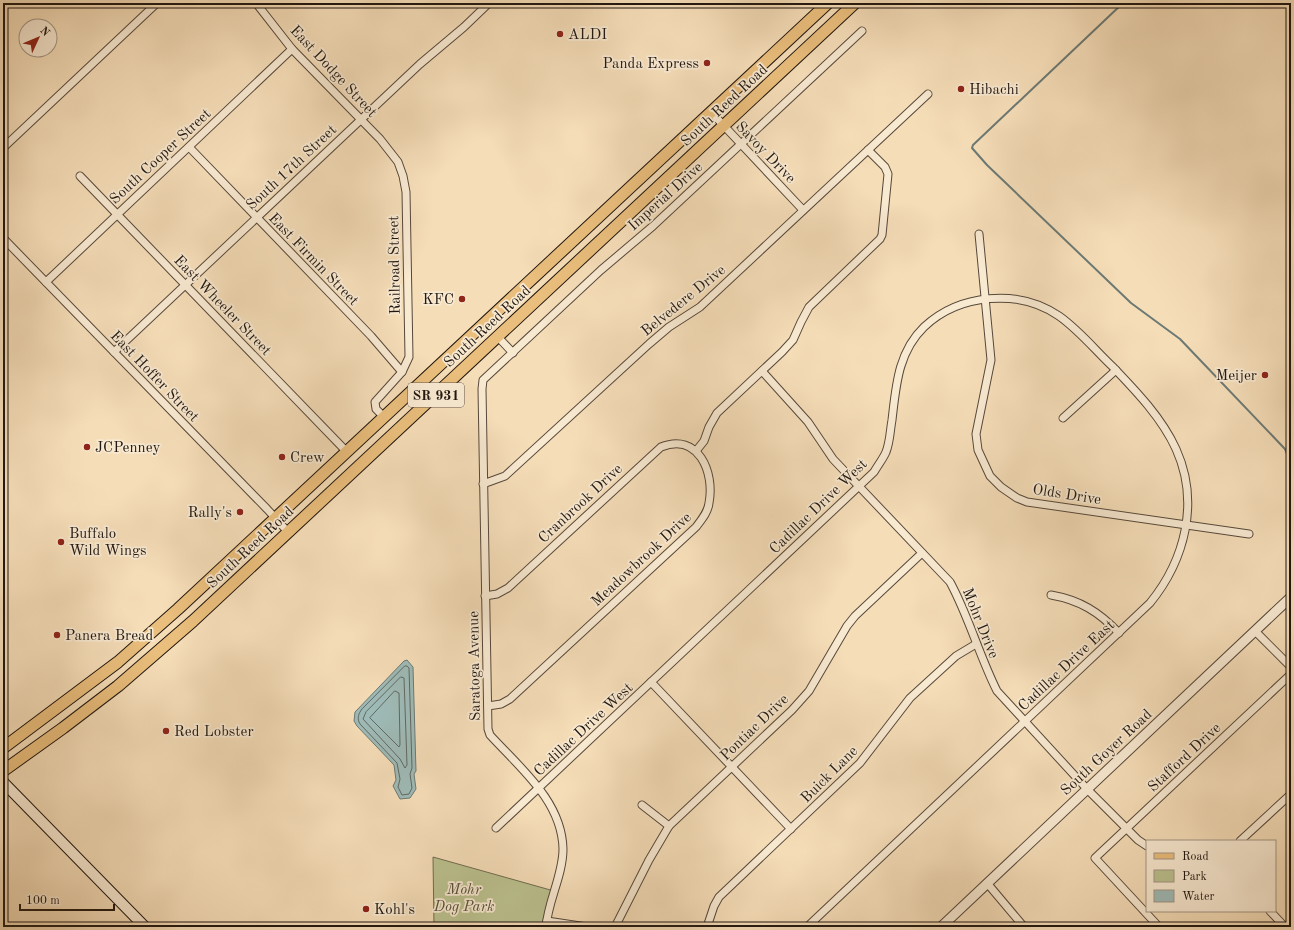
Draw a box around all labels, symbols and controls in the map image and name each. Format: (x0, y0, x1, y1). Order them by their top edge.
north arrow (18, 18, 58, 58)
street label: East Dodge Street (287, 23, 379, 121)
text: N (37, 25, 51, 39)
place label: ALDI (568, 28, 607, 43)
marker: ALDI (555, 29, 565, 39)
place label: Panda Express (603, 57, 699, 72)
marker: Panda Express (702, 58, 712, 68)
street label: South Reed Road (679, 62, 771, 150)
place label: Hibachi (969, 83, 1019, 98)
marker: Hibachi (956, 84, 966, 94)
street label: South Cooper Street (108, 107, 214, 208)
street label: Savoy Drive (732, 119, 798, 187)
street label: South 17th Street (244, 123, 340, 214)
street label: Imperial Drive (626, 160, 706, 234)
street label: East Firmin Street (265, 211, 361, 309)
street label: Railroad Street (387, 215, 404, 315)
street label: East Wheeler Street (170, 253, 273, 359)
street label: Belvedere Drive (639, 263, 729, 340)
street label: South Reed Road (442, 283, 534, 371)
place label: KFC (422, 293, 454, 308)
marker: KFC (457, 294, 467, 304)
street label: East Hoffer Street (107, 329, 201, 425)
place label: Meijer (1216, 369, 1257, 384)
marker: Meijer (1260, 370, 1270, 380)
road number: SR 931 (408, 383, 464, 407)
place label: JCPenney (95, 441, 161, 456)
marker: JCPenney (82, 442, 92, 452)
place label: Crew (290, 451, 325, 466)
marker: Crew (277, 452, 287, 462)
street label: Cadillac Drive West (767, 457, 871, 557)
street label: Cranbrook Drive (536, 462, 626, 547)
street label: Olds Drive (1031, 483, 1102, 508)
street label: South Reed Road (205, 504, 297, 592)
place label: Rally's (188, 506, 232, 521)
marker: Rally's (235, 507, 245, 517)
street label: Meadowbrook Drive (589, 510, 695, 610)
place label: Buffalo Wild Wings (69, 527, 147, 559)
marker: Buffalo Wild Wings (56, 537, 66, 547)
street label: Mohr Drive (959, 586, 1001, 661)
street label: Saratoga Avenue (467, 611, 484, 721)
street label: Cadillac Drive East (1016, 618, 1118, 714)
place label: Panera Bread (65, 629, 154, 644)
marker: Panera Bread (52, 630, 62, 640)
street label: Cadillac Drive West (532, 681, 636, 780)
street label: Pontiac Drive (718, 692, 792, 764)
street label: South Goyer Road (1059, 707, 1156, 799)
street label: Stafford Drive (1146, 721, 1224, 795)
place label: Red Lobster (174, 725, 254, 740)
marker: Red Lobster (161, 726, 171, 736)
street label: Buick Lane (799, 744, 861, 806)
legend (1146, 840, 1276, 912)
text: Road (1182, 851, 1209, 863)
text: Park (1182, 871, 1207, 883)
park label: Mohr Dog Park (433, 883, 494, 915)
scale bar (20, 886, 114, 912)
text: Water (1182, 891, 1215, 903)
text: 100 m (26, 895, 60, 907)
place label: Kohl's (374, 903, 415, 918)
marker: Kohl's (361, 904, 371, 914)

